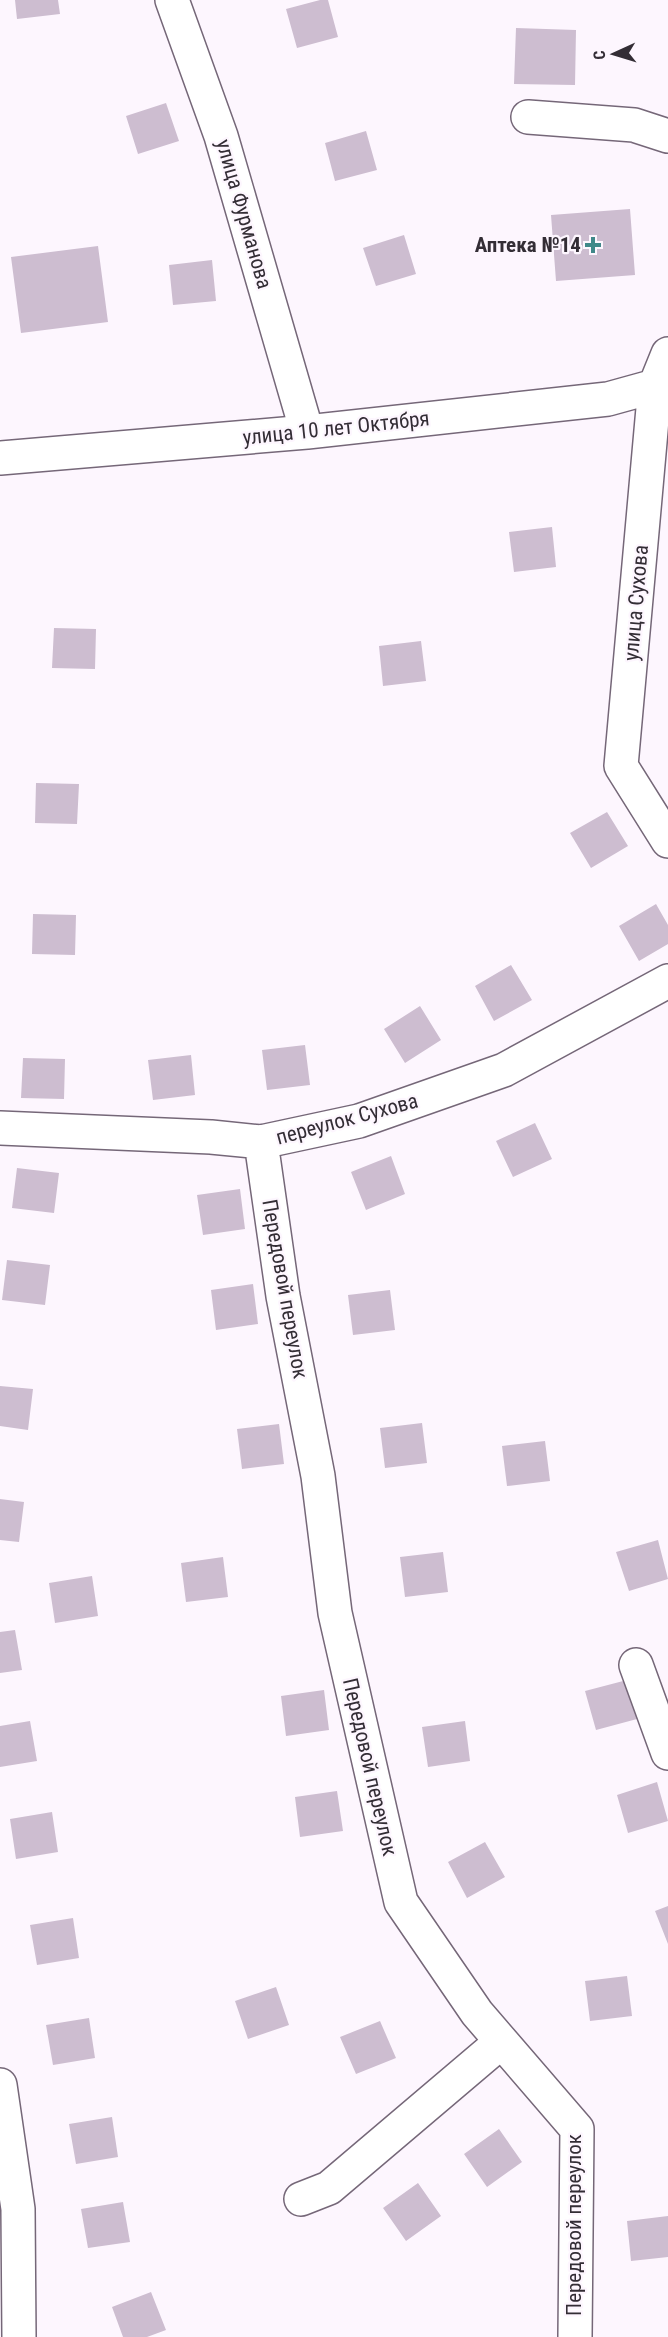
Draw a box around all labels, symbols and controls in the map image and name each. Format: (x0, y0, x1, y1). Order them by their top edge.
north arrow (584, 24, 644, 84)
text: С (590, 50, 609, 60)
street label: улица Фурманова (211, 136, 277, 292)
place label: Аптека №14 (475, 233, 581, 257)
marker: Аптека №14 (586, 238, 600, 252)
street label: улица 10 лет Октября (241, 406, 431, 450)
street label: улица Сухова (619, 544, 653, 662)
street label: переулок Сухова (273, 1089, 421, 1149)
street label: Передовой переулок (257, 1197, 313, 1381)
street label: Передовой переулок (338, 1676, 402, 1858)
street label: Передовой переулок (562, 2134, 586, 2316)

